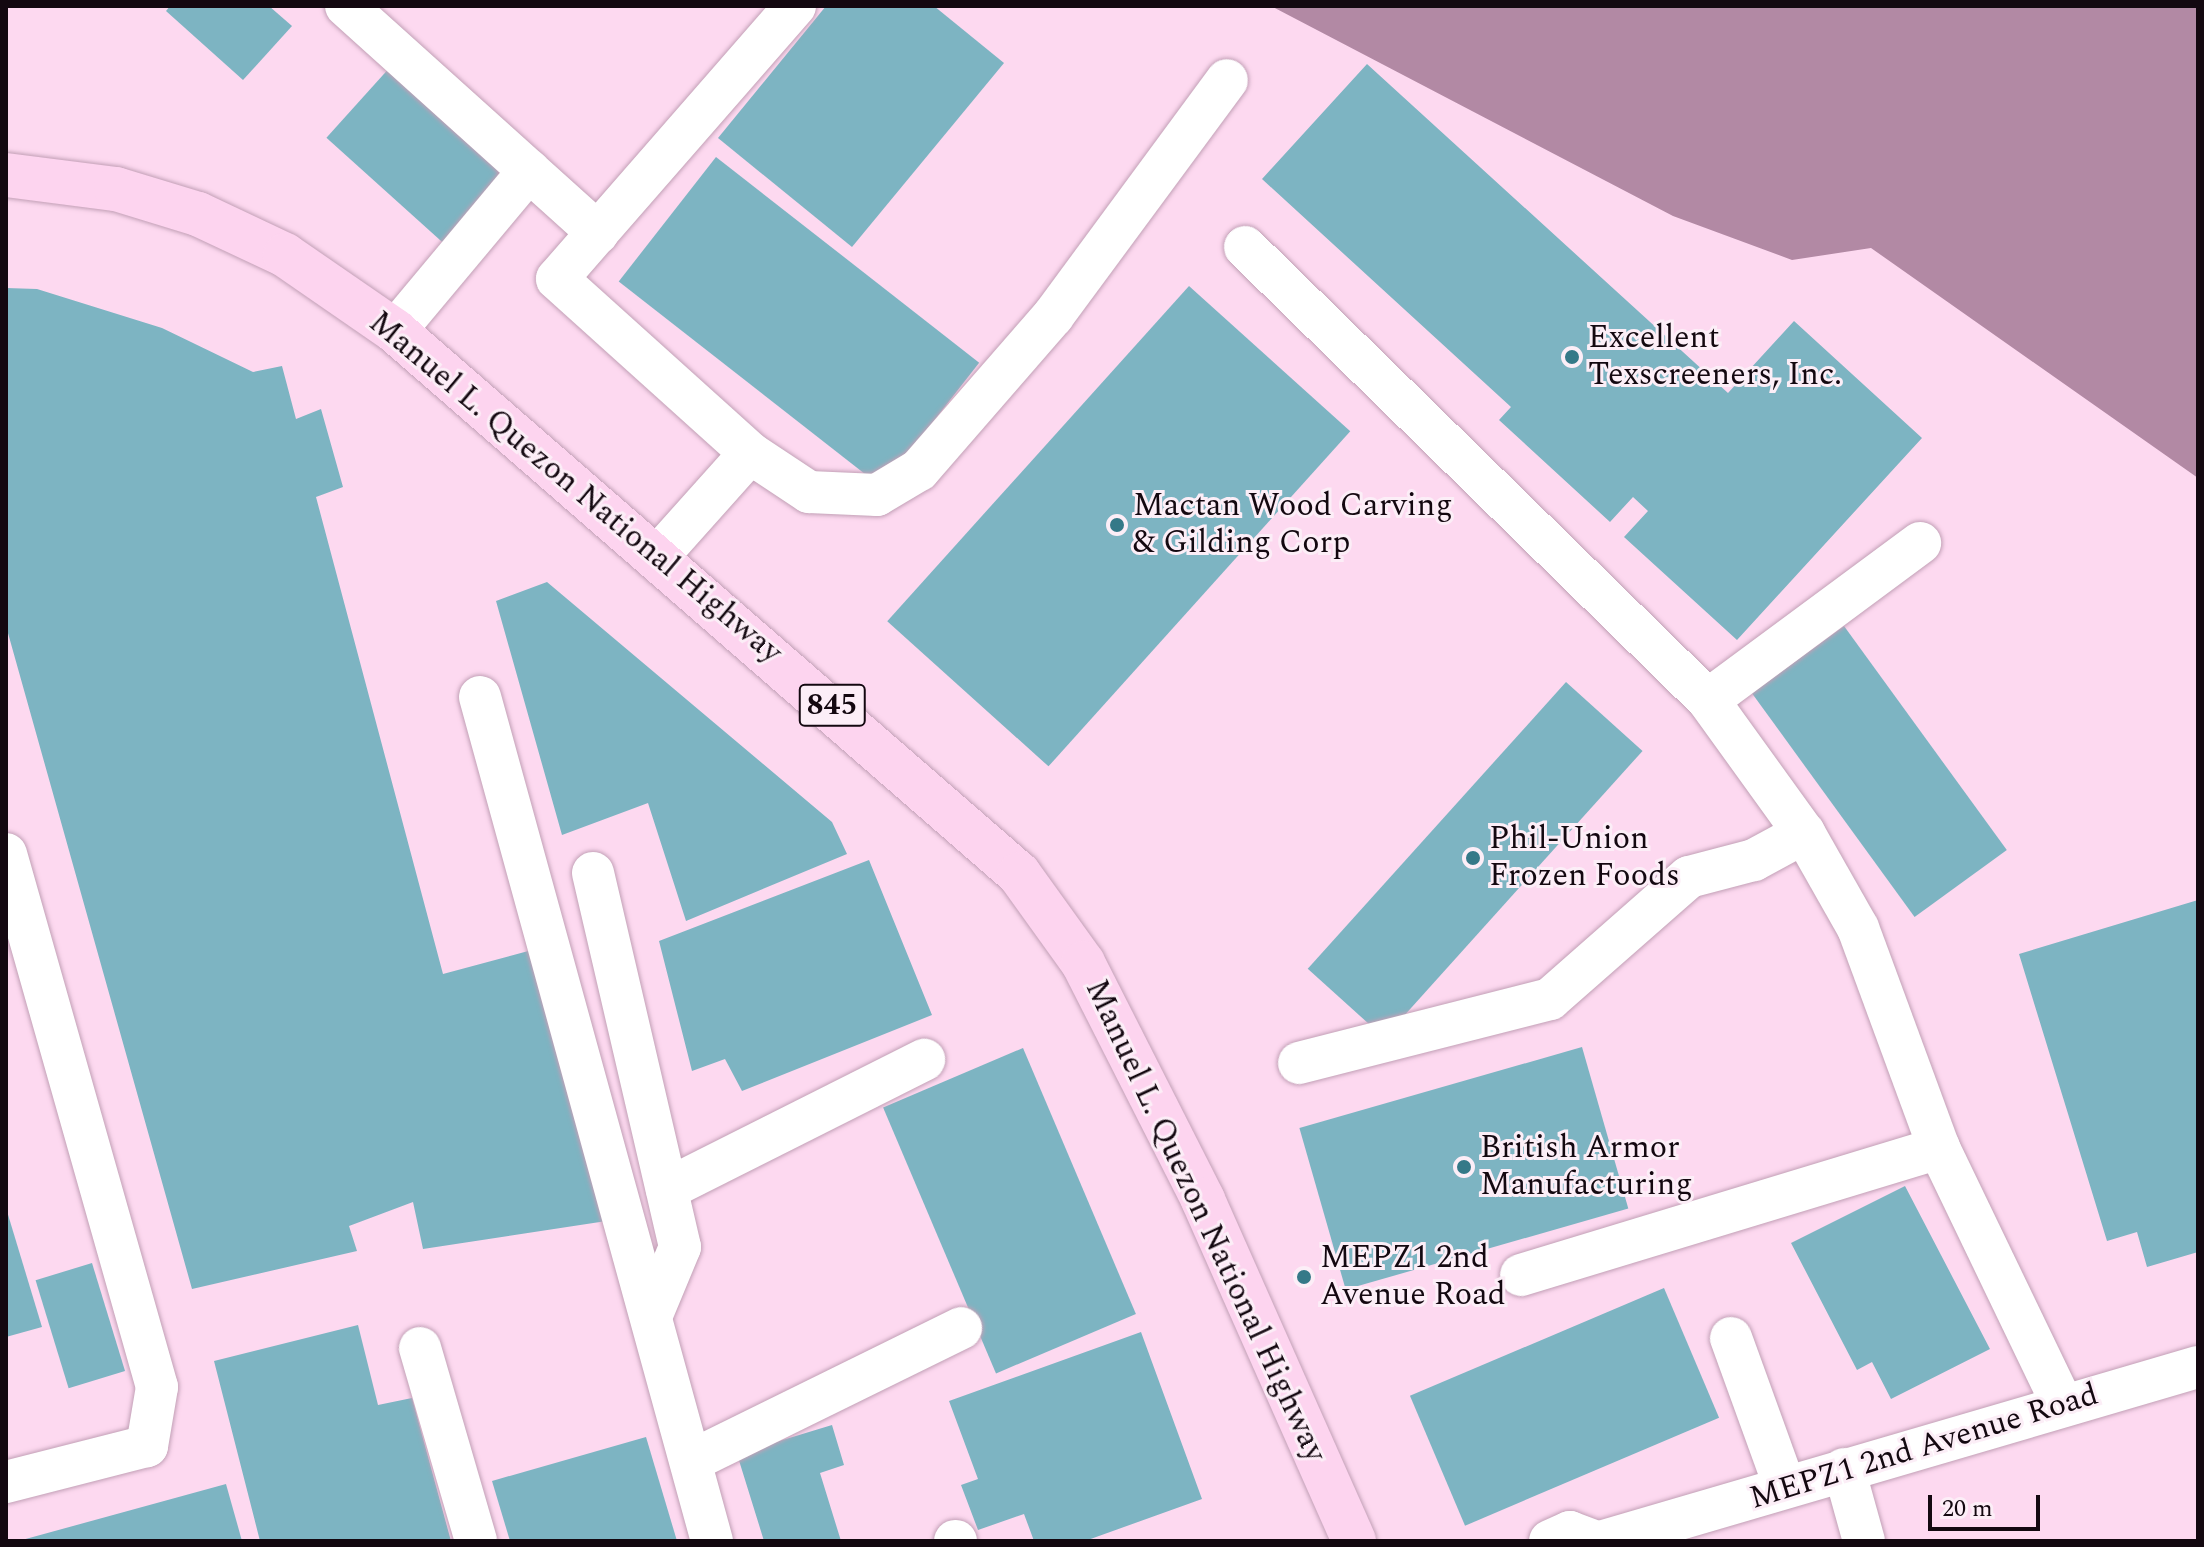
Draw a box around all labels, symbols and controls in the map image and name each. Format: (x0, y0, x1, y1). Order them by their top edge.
street label: Manuel L. Quezon National Highway (361, 304, 789, 672)
place label: Excellent Texscreeners, Inc. (1588, 320, 1842, 395)
marker: Excellent Texscreeners, Inc. (1563, 348, 1581, 366)
place label: Mactan Wood Carving & Gilding Corp (1133, 488, 1453, 563)
marker: Mactan Wood Carving & Gilding Corp (1108, 516, 1126, 534)
road number: 845 (798, 679, 866, 731)
place label: Phil-Union Frozen Foods (1489, 821, 1680, 896)
marker: Phil-Union Frozen Foods (1464, 849, 1482, 867)
street label: Manuel L. Quezon National Highway (1076, 974, 1334, 1468)
place label: British Armor Manufacturing (1480, 1130, 1693, 1205)
marker: British Armor Manufacturing (1455, 1158, 1473, 1176)
place label: MEPZ1 2nd Avenue Road (1320, 1240, 1506, 1315)
marker: MEPZ1 2nd Avenue Road (1295, 1268, 1313, 1286)
street label: MEPZ1 2nd Avenue Road (1745, 1376, 2103, 1518)
scale bar (1932, 1479, 2044, 1529)
text: 20 m (1942, 1491, 1993, 1527)

